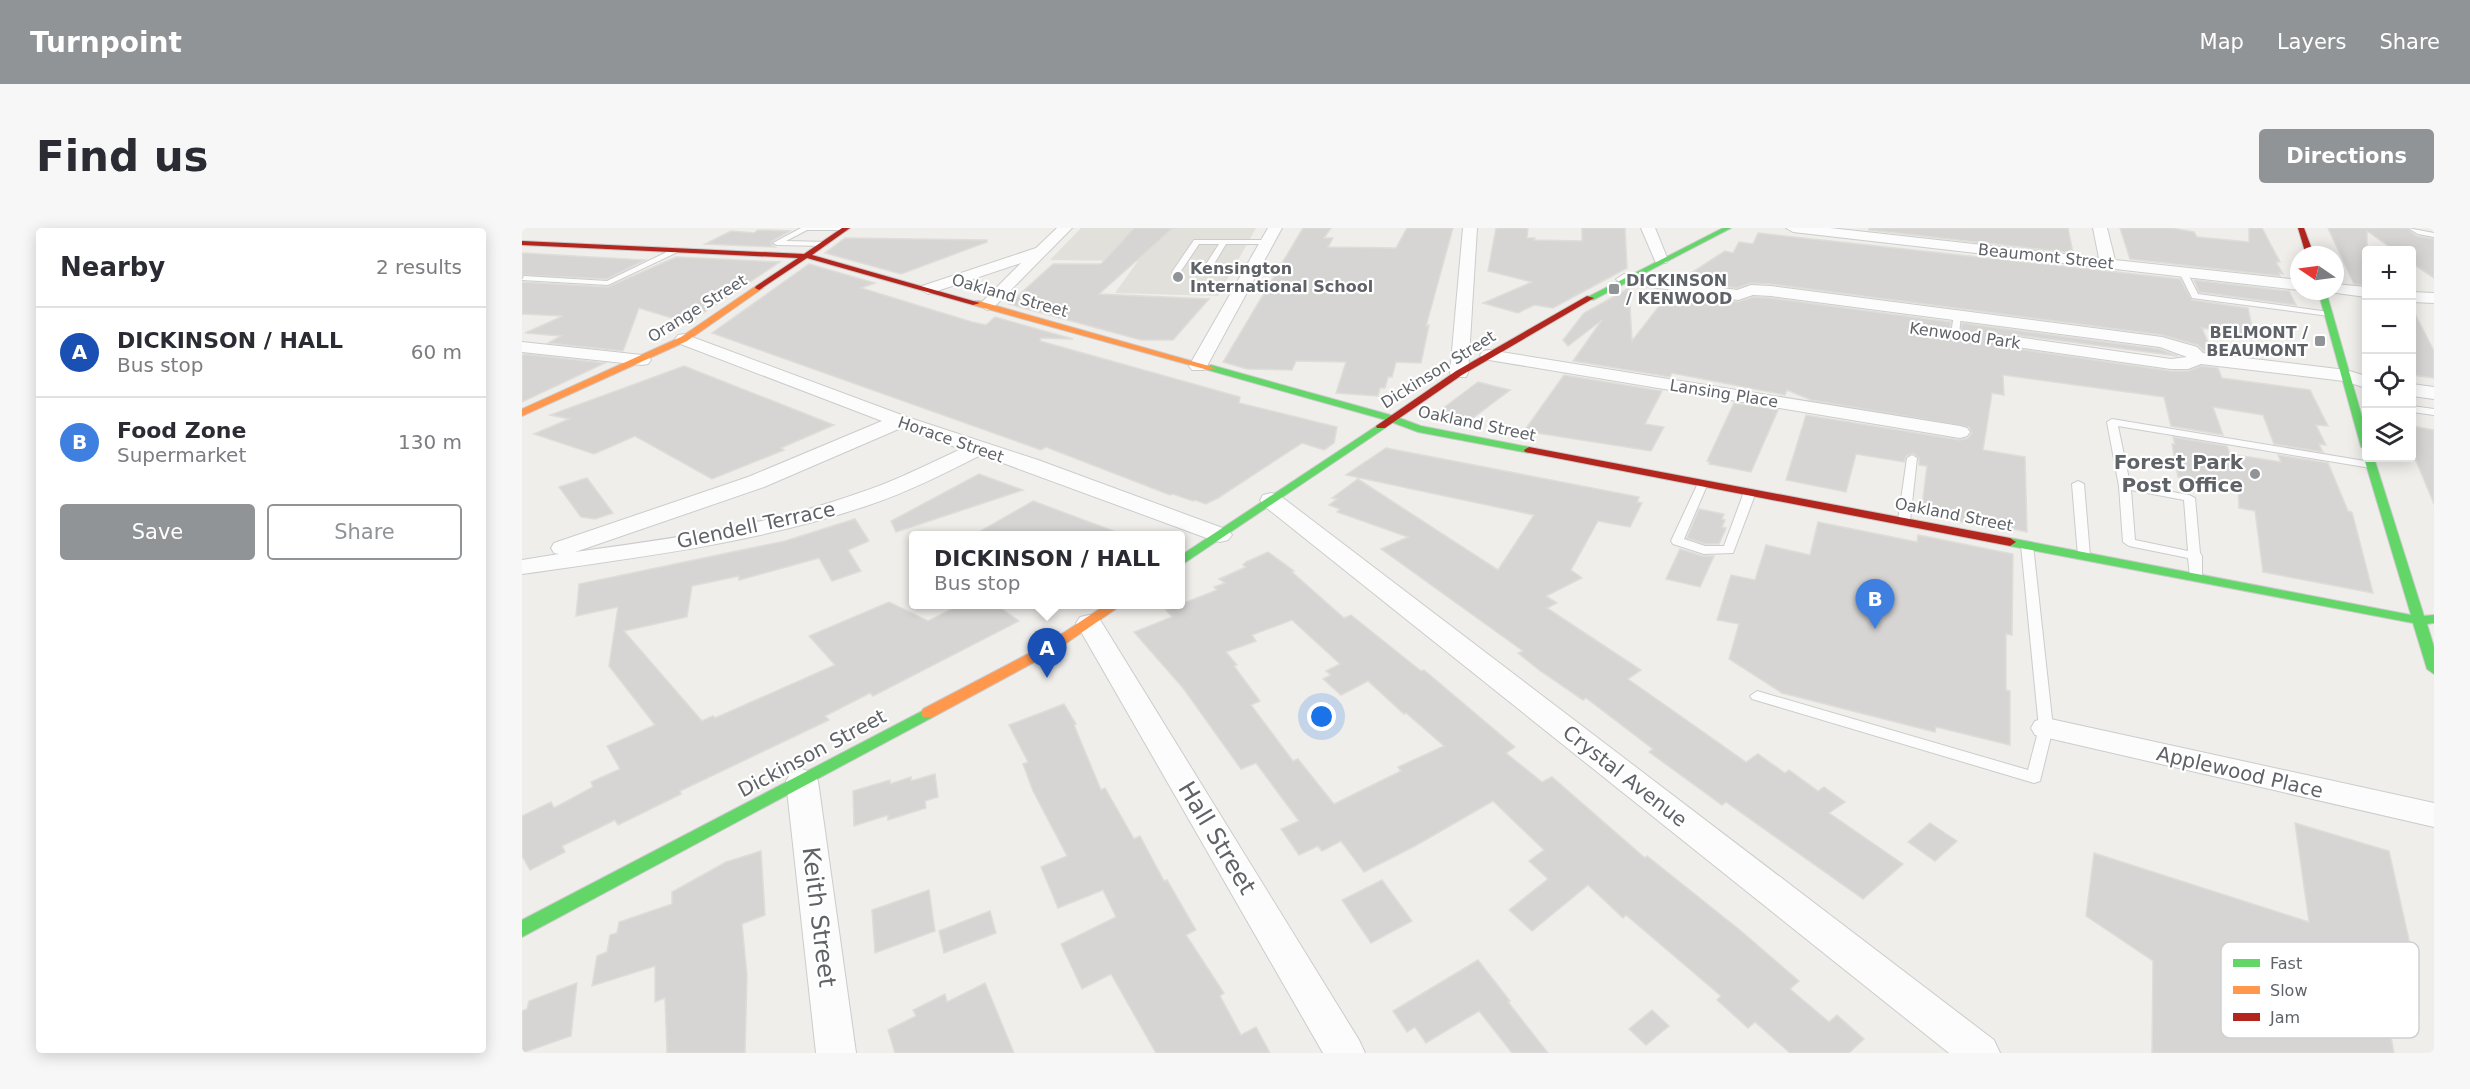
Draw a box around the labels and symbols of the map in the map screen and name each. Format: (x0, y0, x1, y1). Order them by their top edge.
street label: Beaumont Street (1977, 240, 2115, 273)
north arrow (2290, 246, 2344, 300)
place label: Kensington International School (1190, 259, 1373, 296)
street label: Orange Street (644, 270, 750, 346)
street label: Oakland Street (950, 270, 1070, 321)
marker: Kensington International School (1171, 270, 1185, 284)
place label: DICKINSON / KENWOOD (1626, 271, 1732, 308)
marker: DICKINSON / KENWOOD (1607, 282, 1621, 296)
street label: Kenwood Park (1908, 318, 2023, 353)
place label: BELMONT / BEAUMONT (2206, 323, 2308, 360)
street label: Dickinson Street (1378, 327, 1499, 412)
marker: BELMONT / BEAUMONT (2313, 334, 2327, 348)
street label: Lansing Place (1668, 376, 1780, 411)
street label: Oakland Street (1416, 402, 1538, 445)
street label: Horace Street (895, 412, 1006, 466)
place label: Forest Park Post Office (2114, 450, 2244, 497)
marker: Forest Park Post Office (2248, 467, 2262, 481)
street label: Oakland Street (1893, 494, 2015, 535)
street label: Glendell Terrace (675, 496, 837, 554)
pin: B (1856, 580, 1894, 629)
pin: A (1028, 628, 1066, 678)
your location (1307, 702, 1336, 731)
street label: Dickinson Street (734, 704, 890, 802)
street label: Crystal Avenue (1558, 720, 1692, 832)
street label: Applewood Place (2154, 741, 2326, 803)
street label: Hall Street (1172, 777, 1262, 899)
street label: Keith Street (797, 845, 841, 989)
legend (2221, 942, 2419, 1038)
text: Fast (2270, 954, 2302, 973)
text: Slow (2270, 981, 2307, 1000)
text: Jam (2269, 1008, 2300, 1027)

